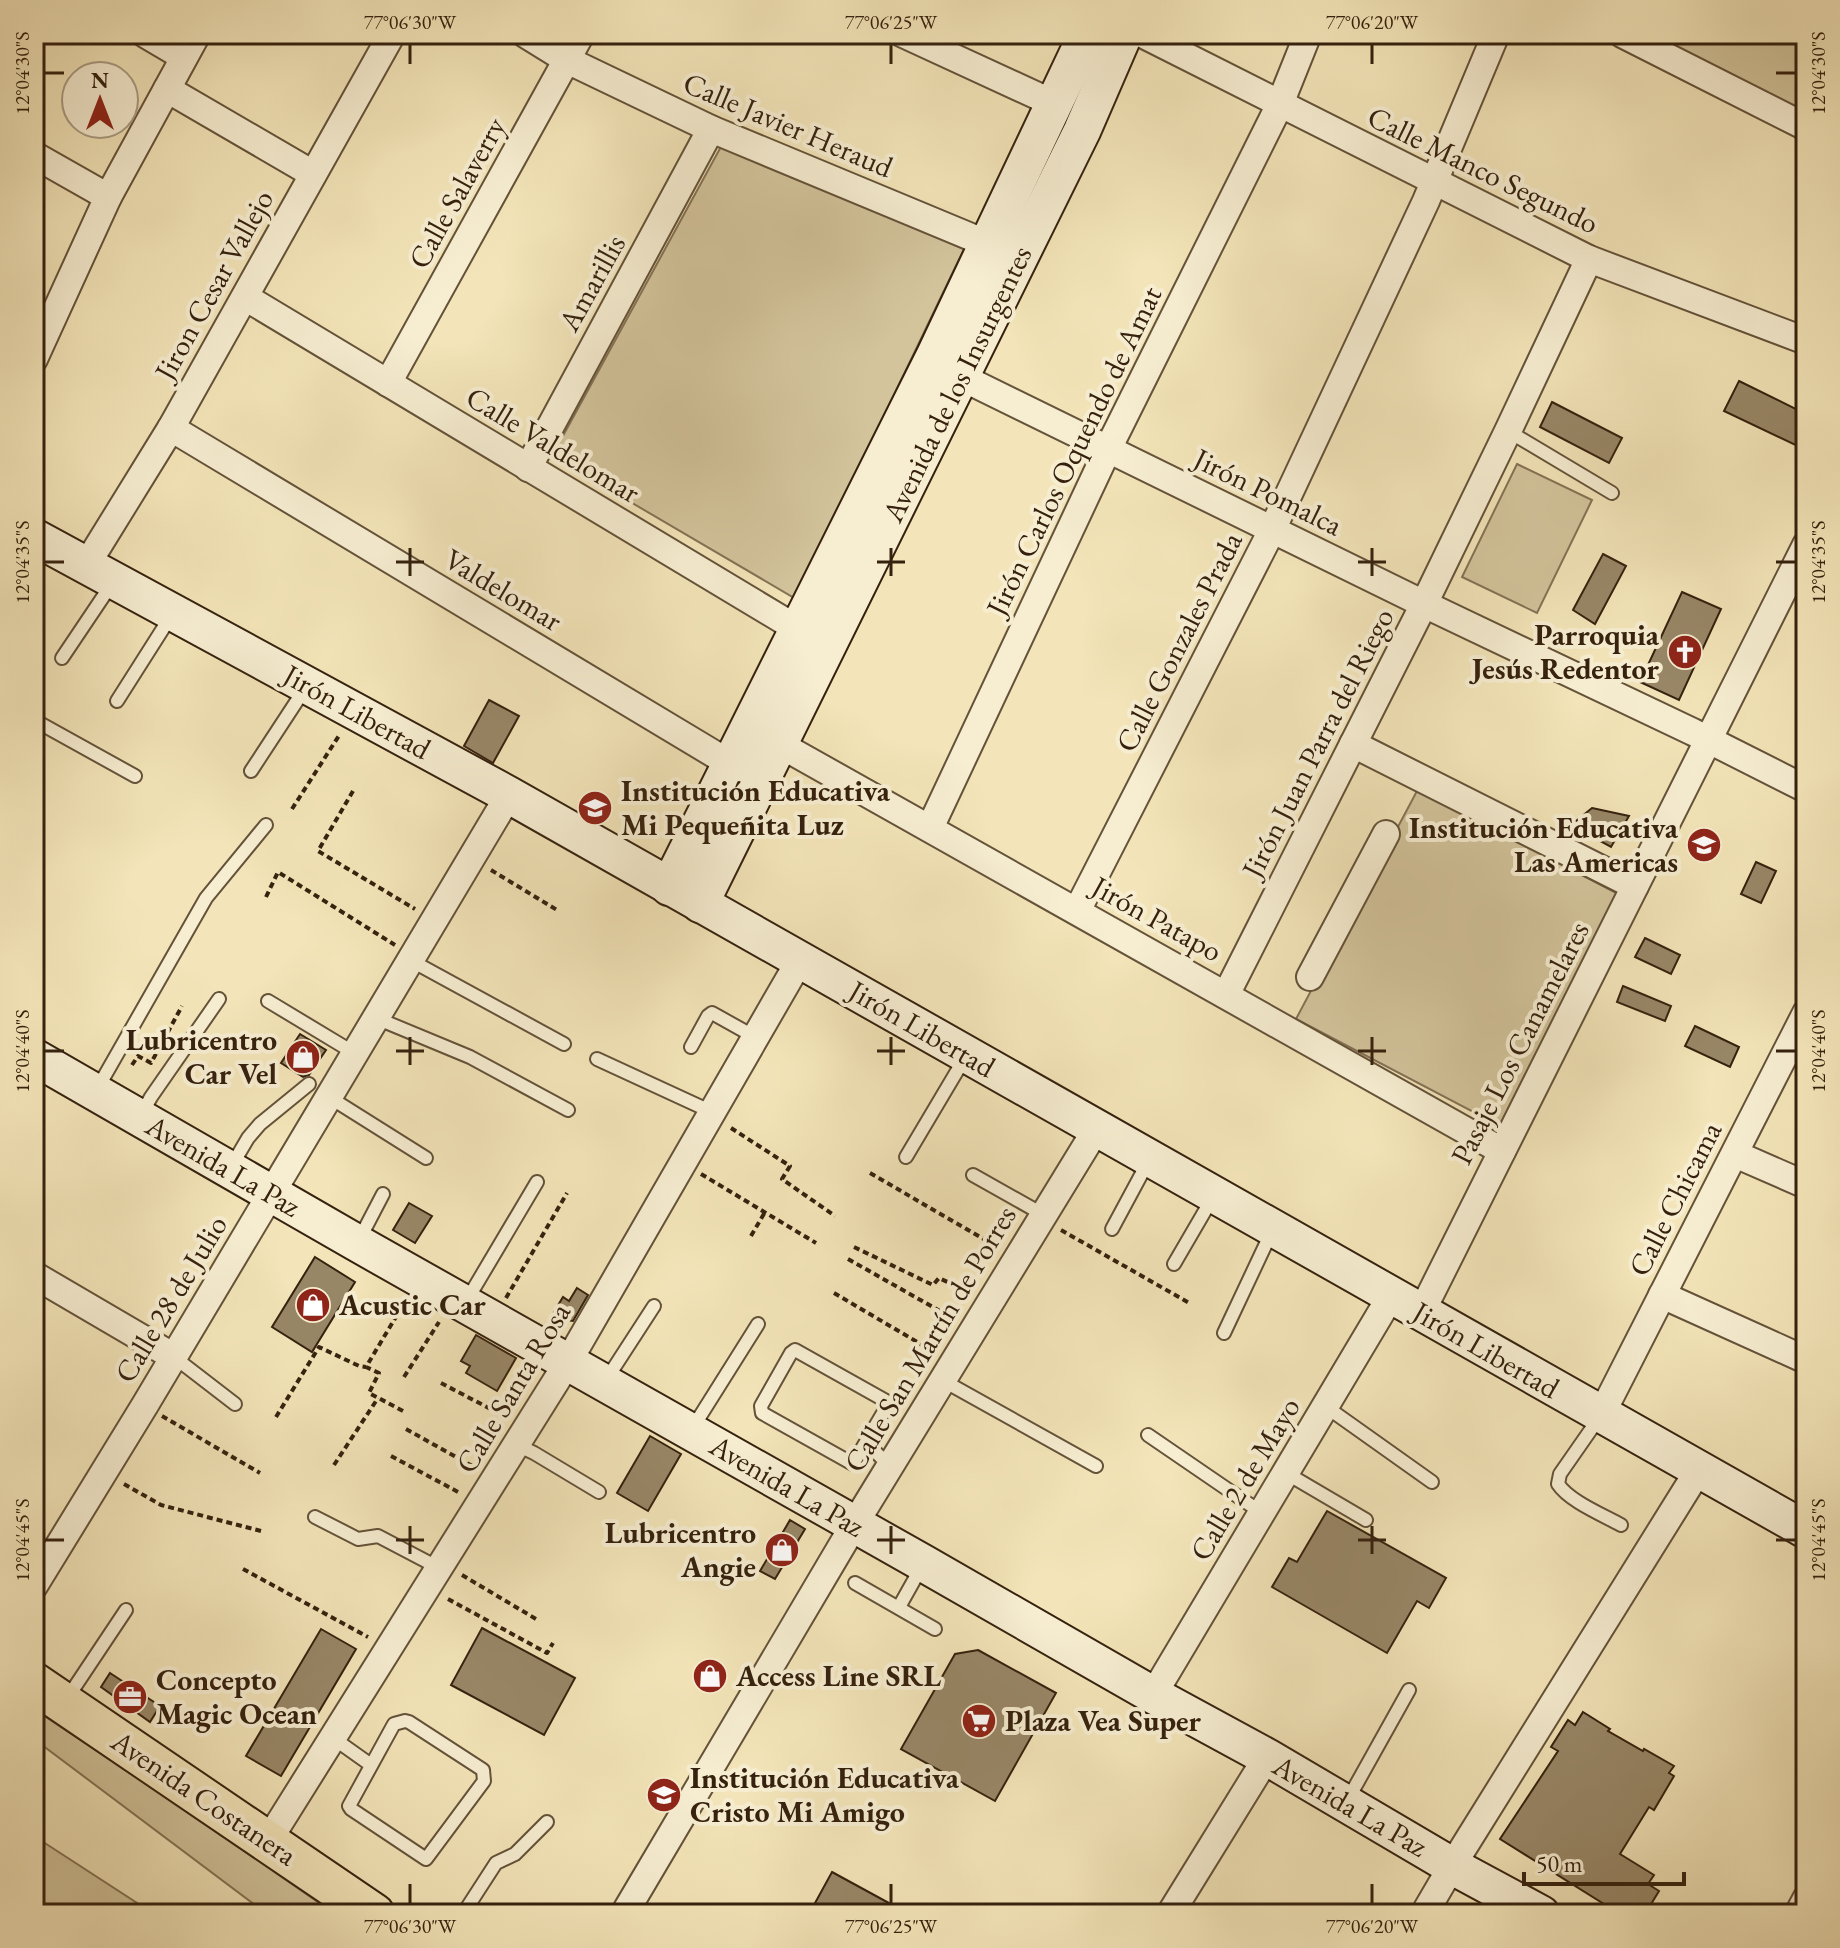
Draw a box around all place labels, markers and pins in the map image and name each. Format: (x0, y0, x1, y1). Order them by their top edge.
place label: Parroquia Jesús Redentor (1468, 615, 1660, 688)
church icon: Parroquia Jesús Redentor (1666, 633, 1704, 671)
place label: Institución Educativa Mi Pequeñita Luz (621, 771, 891, 844)
school or university icon: Institución Educativa Mi Pequeñita Luz (576, 789, 614, 827)
place label: Institución Educativa Las Americas (1409, 808, 1679, 881)
school or university icon: Institución Educativa Las Americas (1685, 826, 1723, 864)
place label: Lubricentro Car Vel (126, 1020, 277, 1093)
shop icon: Lubricentro Car Vel (284, 1038, 322, 1076)
place label: Acustic Car (338, 1285, 486, 1324)
shop icon: Acustic Car (294, 1286, 332, 1324)
place label: Lubricentro Angie (605, 1513, 756, 1586)
shop icon: Lubricentro Angie (763, 1531, 801, 1569)
place label: Access Line SRL (735, 1656, 941, 1695)
shop icon: Access Line SRL (691, 1657, 729, 1695)
place label: Concepto Magic Ocean (156, 1660, 317, 1733)
office icon: Concepto Magic Ocean (111, 1678, 149, 1716)
place label: Plaza Vea Super (1005, 1701, 1201, 1740)
supermarket icon: Plaza Vea Super (960, 1702, 998, 1740)
place label: Institución Educativa Cristo Mi Amigo (690, 1758, 960, 1831)
school or university icon: Institución Educativa Cristo Mi Amigo (645, 1776, 683, 1814)

